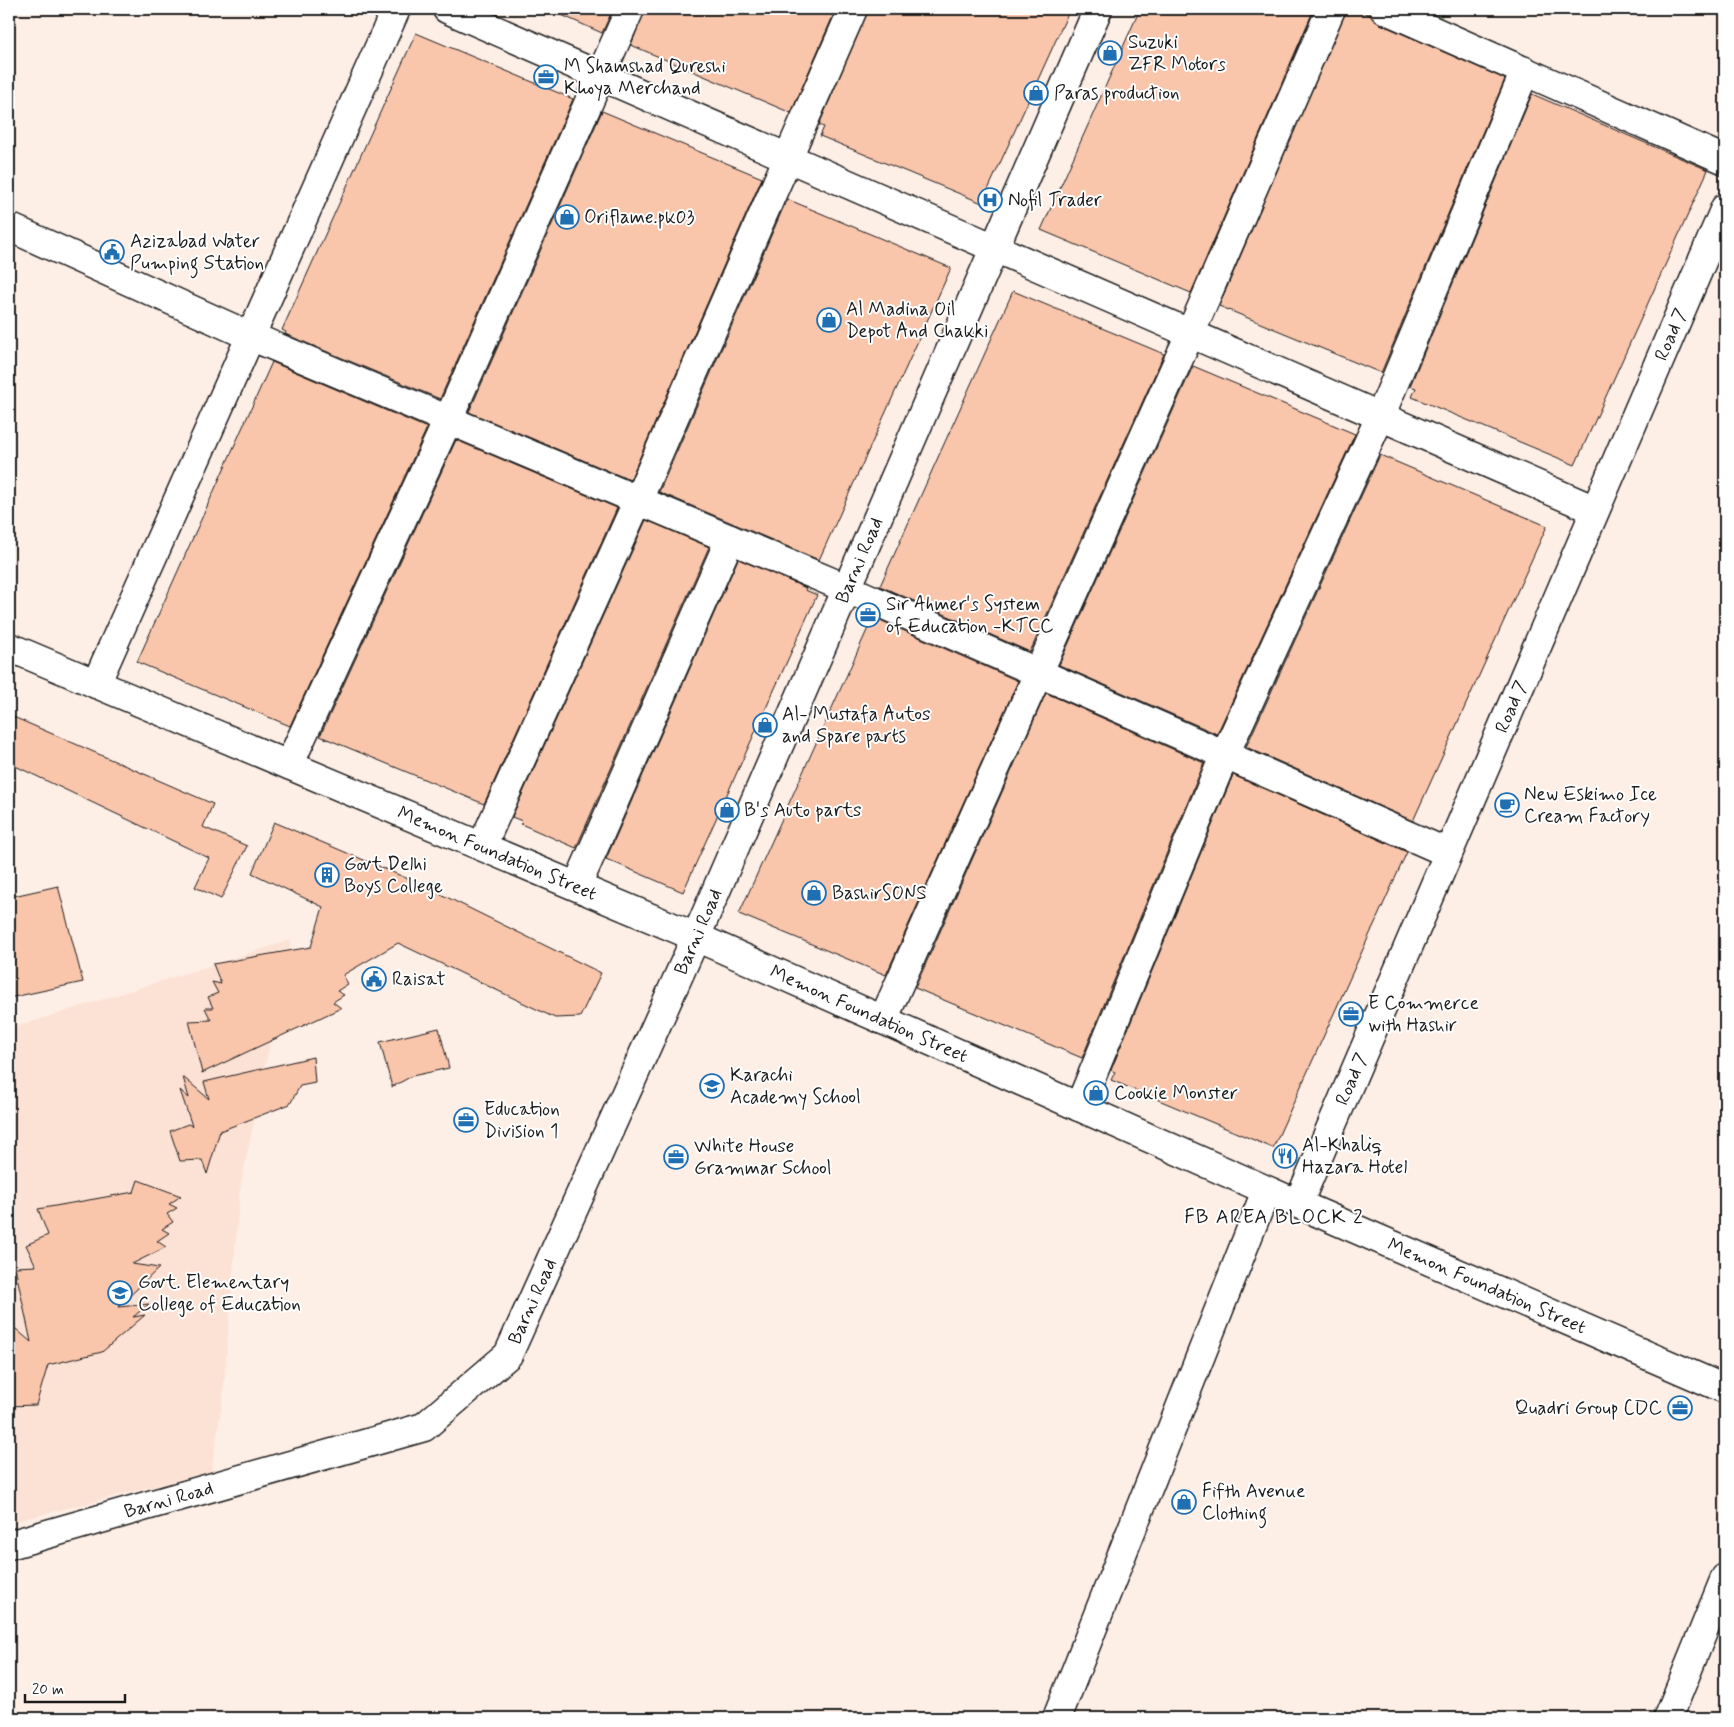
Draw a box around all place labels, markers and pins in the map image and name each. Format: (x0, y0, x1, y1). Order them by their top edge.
place label: Suzuki ZFR Motors (1128, 30, 1226, 77)
shop icon: Suzuki ZFR Motors (1097, 40, 1123, 66)
place label: M Shamshad Qureshi Khoya Merchand (564, 54, 726, 102)
office icon: M Shamshad Qureshi Khoya Merchand (533, 64, 559, 90)
shop icon: Paras production (1023, 80, 1049, 106)
place label: Paras production (1054, 81, 1180, 106)
hospital icon: Nofil Trader (977, 187, 1003, 213)
place label: Nofil Trader (1008, 188, 1102, 213)
shop icon: Oriflame.pk03 (554, 204, 580, 230)
place label: Oriflame.pk03 (584, 205, 694, 230)
place label: Azizabad Water Pumping Station (130, 229, 264, 279)
public building icon: Azizabad Water Pumping Station (99, 239, 125, 265)
place label: Al Madina Oil Depot And Chakki (846, 297, 988, 344)
shop icon: Al Madina Oil Depot And Chakki (816, 307, 842, 333)
place label: Sir Ahmer's System of Education -KTCC (886, 592, 1054, 639)
office icon: Sir Ahmer's System of Education -KTCC (855, 602, 881, 628)
place label: Al- Mustafa Autos and Spare parts (782, 702, 930, 749)
shop icon: Al- Mustafa Autos and Spare parts (752, 712, 778, 738)
place label: New Eskimo Ice Cream Factory (1524, 782, 1657, 829)
cafe icon: New Eskimo Ice Cream Factory (1494, 792, 1520, 818)
shop icon: B's Auto parts (714, 797, 740, 823)
place label: B's Auto parts (744, 798, 862, 823)
place label: Govt Delhi Boys College (344, 852, 443, 900)
building icon: Govt Delhi Boys College (314, 862, 340, 888)
shop icon: BashirSONS (801, 880, 827, 906)
place label: BashirSONS (832, 881, 927, 906)
public building icon: Raisat (361, 966, 387, 992)
place label: Raisat (392, 967, 445, 992)
place label: E Commerce with Hashir (1368, 991, 1479, 1038)
office icon: E Commerce with Hashir (1338, 1001, 1364, 1027)
place label: Karachi Academy School (730, 1063, 861, 1111)
school or university icon: Karachi Academy School (699, 1073, 725, 1099)
shop icon: Cookie Monster (1083, 1080, 1109, 1106)
place label: Cookie Monster (1114, 1081, 1238, 1106)
place label: Education Division 1 (484, 1097, 560, 1144)
office icon: Education Division 1 (453, 1107, 479, 1133)
place label: Al-Khaliq Hazara Hotel (1302, 1133, 1407, 1180)
place label: White House Grammar School (694, 1134, 832, 1181)
restaurant icon: Al-Khaliq Hazara Hotel (1272, 1143, 1298, 1169)
office icon: White House Grammar School (663, 1144, 689, 1170)
place label: Govt. Elementary College of Education (138, 1270, 301, 1318)
school or university icon: Govt. Elementary College of Education (107, 1280, 133, 1306)
office icon: Quadri Group CDC (1667, 1395, 1693, 1421)
place label: Quadri Group CDC (1515, 1396, 1662, 1421)
place label: Fifth Avenue Clothing (1202, 1479, 1305, 1529)
shop icon: Fifth Avenue Clothing (1171, 1489, 1197, 1515)

